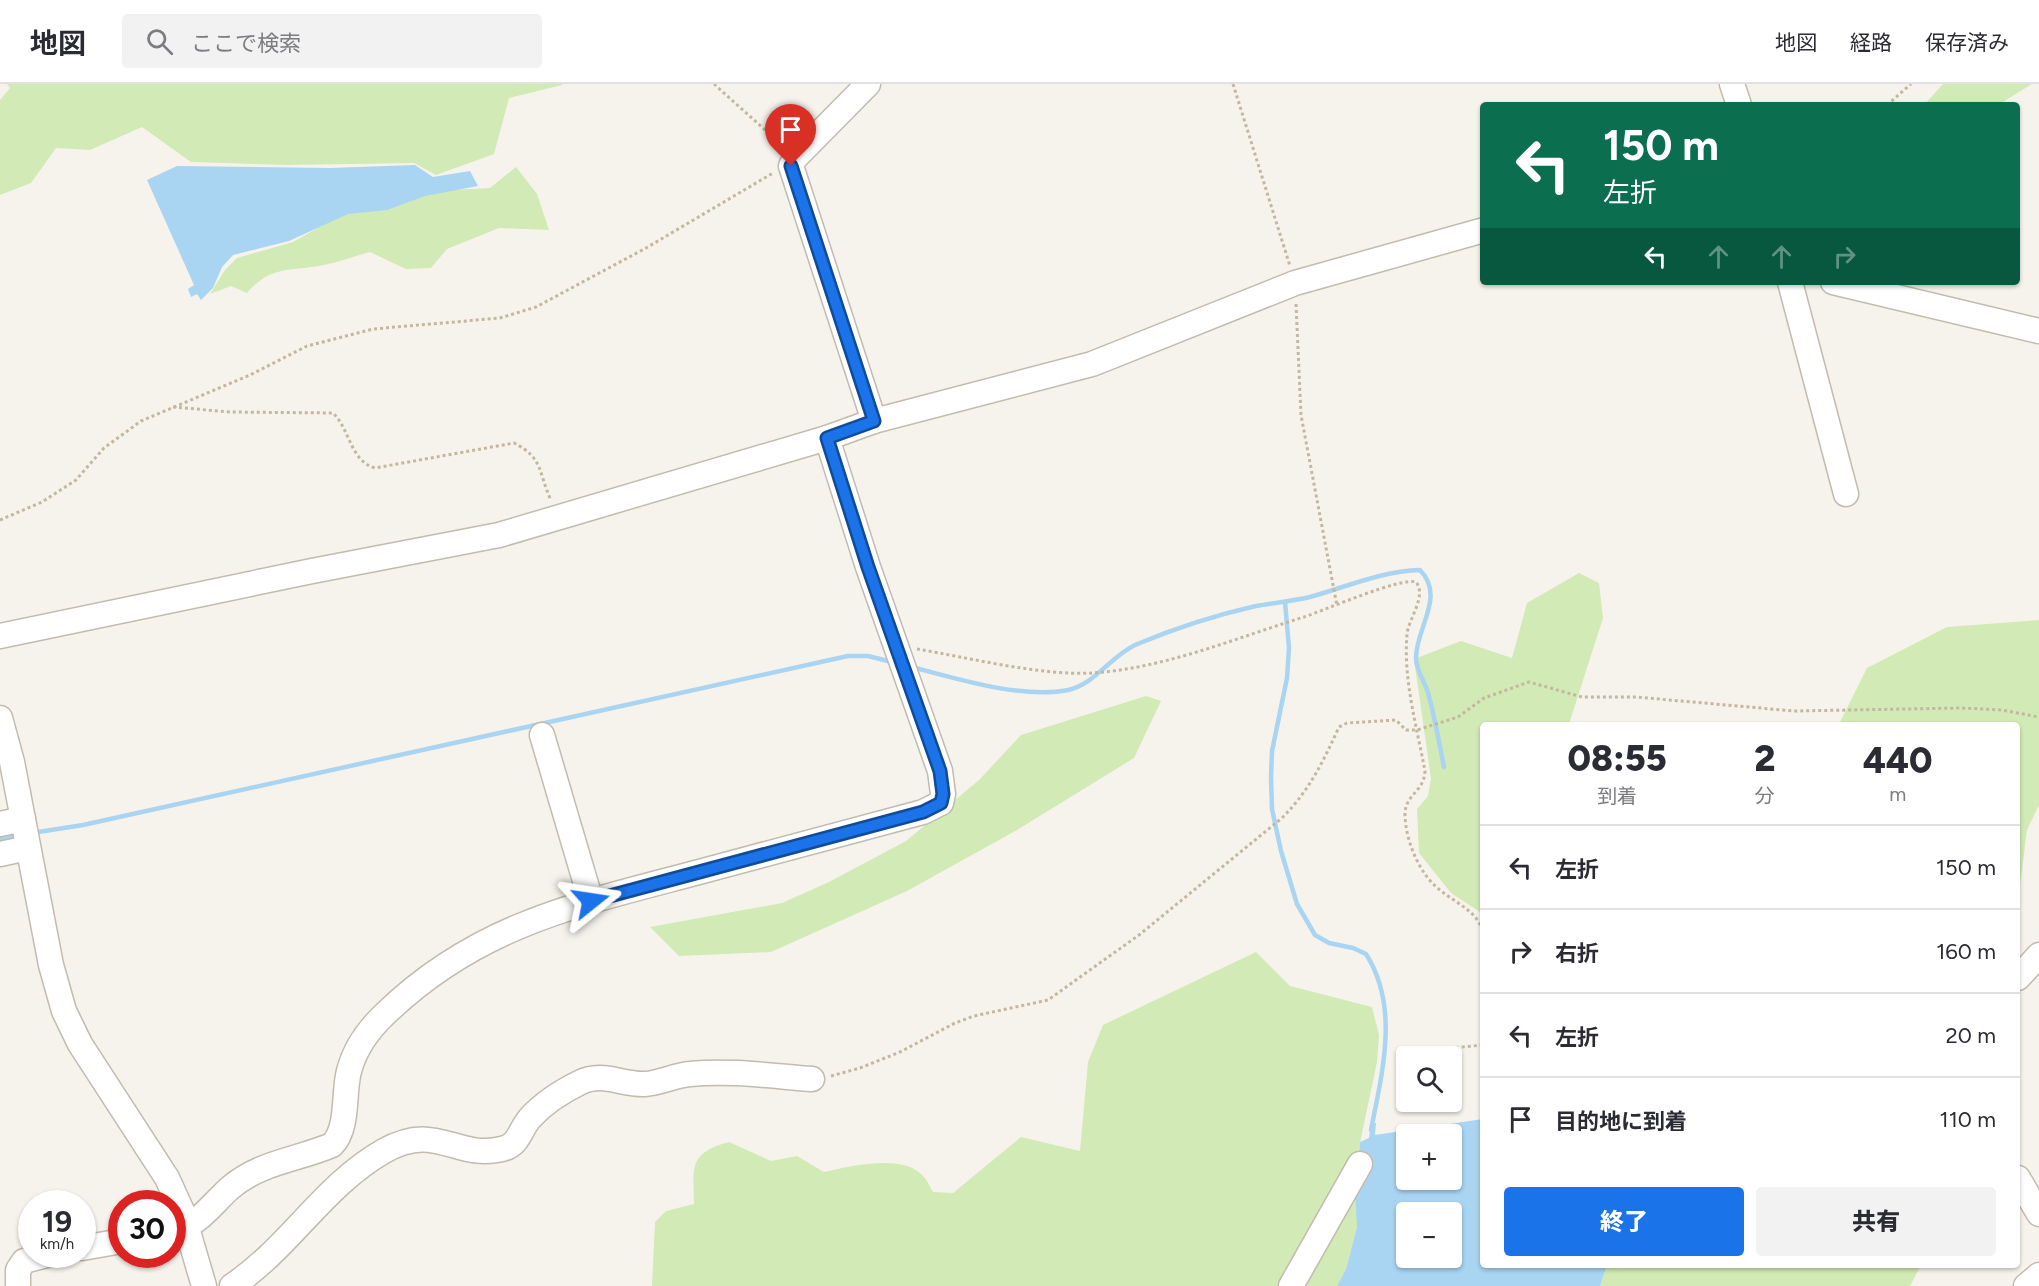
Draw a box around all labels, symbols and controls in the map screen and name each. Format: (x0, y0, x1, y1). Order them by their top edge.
search box (122, 14, 542, 68)
icon: search (143, 25, 176, 58)
text: 地図 (30, 26, 86, 60)
text: ここで検索 (191, 30, 301, 57)
text: 地図 (1775, 30, 1817, 55)
text: 経路 (1850, 30, 1892, 55)
text: 保存済み (1925, 30, 2009, 55)
pin (765, 104, 816, 166)
icon: arrive (774, 113, 807, 146)
text: 150 m (1603, 120, 1719, 171)
icon: left (1504, 126, 1582, 204)
text: 左折 (1603, 176, 1657, 209)
icon: left (1639, 240, 1672, 273)
icon: ahead (1702, 240, 1735, 273)
icon: ahead (1765, 240, 1798, 273)
icon: right (1828, 240, 1861, 273)
text: 08:55 (1568, 737, 1667, 780)
text: 2 (1754, 737, 1775, 780)
text: 440 (1863, 739, 1932, 782)
text: m (1889, 782, 1906, 806)
text: 到着 (1597, 784, 1637, 808)
text: 分 (1755, 784, 1775, 808)
icon: left (1504, 851, 1537, 884)
text: 150 m (1936, 854, 1996, 881)
text: 左折 (1555, 856, 1599, 883)
position arrow (559, 869, 623, 933)
icon: right (1504, 935, 1537, 968)
text: 160 m (1936, 938, 1996, 965)
text: 右折 (1555, 940, 1599, 967)
icon: left (1504, 1019, 1537, 1052)
text: 20 m (1945, 1022, 1996, 1049)
text: 左折 (1555, 1024, 1599, 1051)
map controls (1396, 1046, 1462, 1268)
button: search (1396, 1046, 1462, 1112)
icon: arrive (1504, 1103, 1537, 1136)
text: 110 m (1940, 1106, 1996, 1133)
text: 目的地に到着 (1555, 1108, 1687, 1135)
button: + (1396, 1124, 1462, 1190)
button: 終了 (1504, 1187, 1744, 1256)
button: 共有 (1756, 1187, 1996, 1256)
speed limit sign: 30 (108, 1190, 186, 1268)
button: − (1396, 1202, 1462, 1268)
text: 19 (42, 1203, 72, 1240)
text: km/h (40, 1235, 74, 1253)

